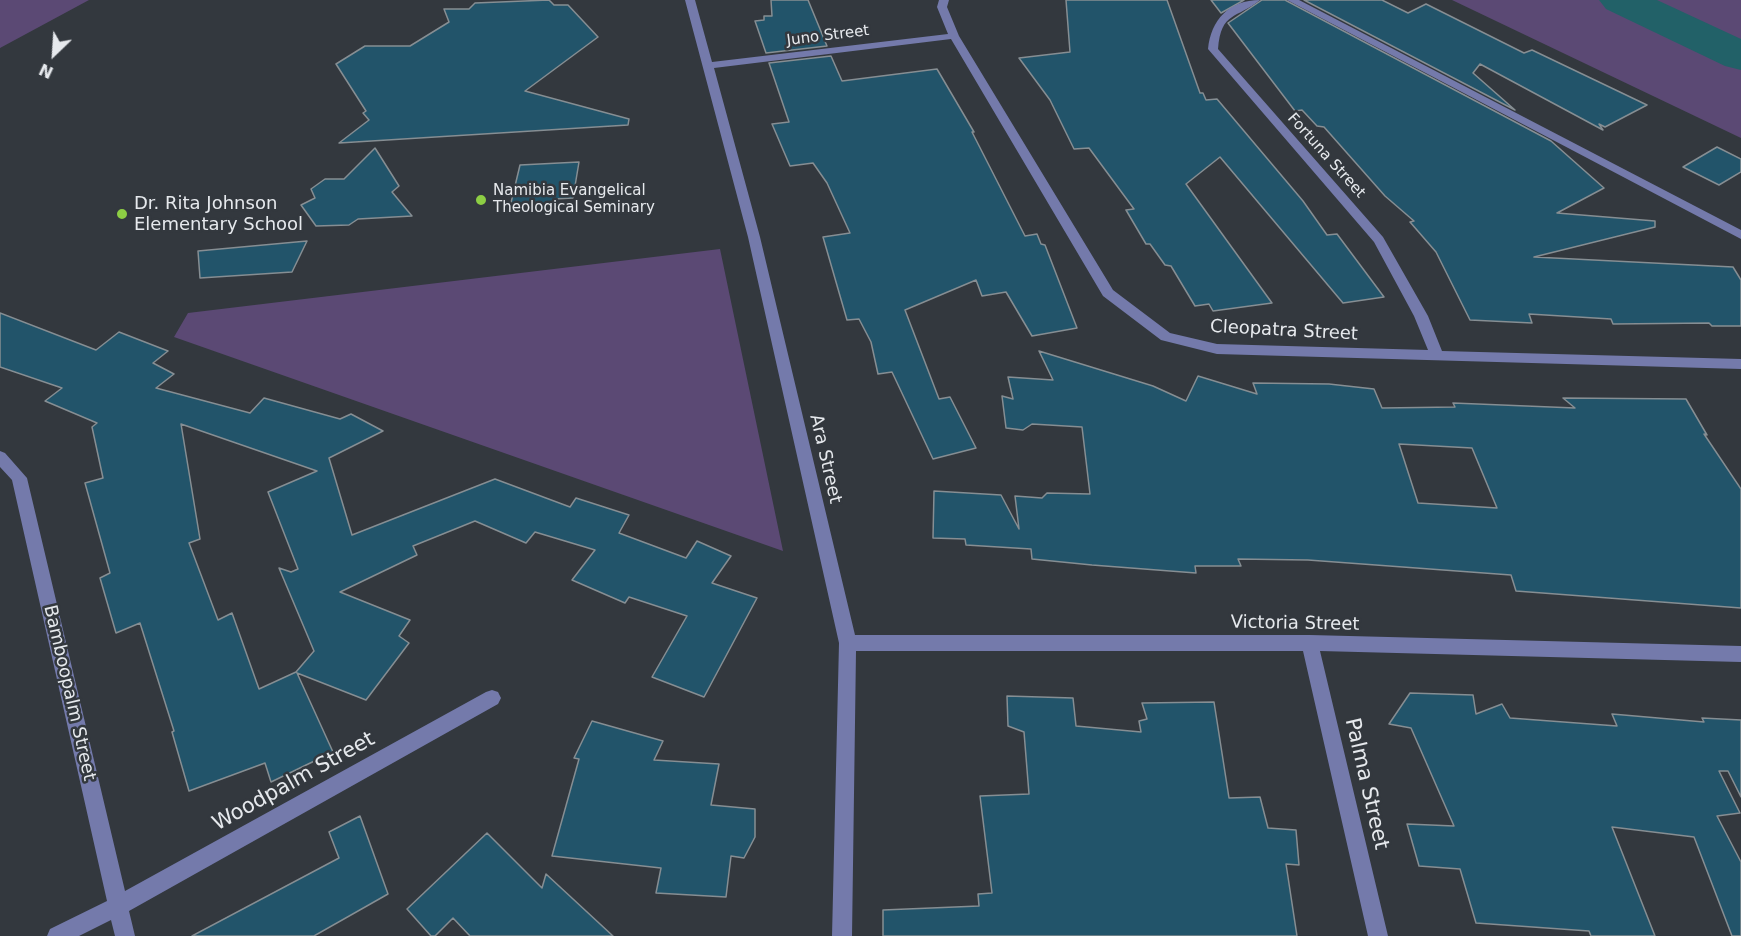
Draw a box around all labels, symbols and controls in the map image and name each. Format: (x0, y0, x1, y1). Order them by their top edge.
street label: Juno Street (786, 22, 870, 50)
north arrow (24, 24, 84, 84)
text: N (36, 59, 56, 82)
street label: Fortuna Street (1283, 110, 1369, 202)
place label: Namibia Evangelical Theological Seminary (493, 182, 655, 217)
place label: Dr. Rita Johnson Elementary School (134, 193, 303, 236)
marker: Namibia Evangelical Theological Seminary (474, 193, 488, 207)
marker: Dr. Rita Johnson Elementary School (115, 207, 129, 221)
street label: Cleopatra Street (1210, 316, 1358, 346)
street label: Ara Street (804, 412, 846, 506)
street label: Bamboopalm Street (38, 603, 100, 783)
street label: Victoria Street (1230, 612, 1360, 636)
street label: Palma Street (1339, 716, 1393, 852)
street label: Woodpalm Street (209, 727, 379, 837)

